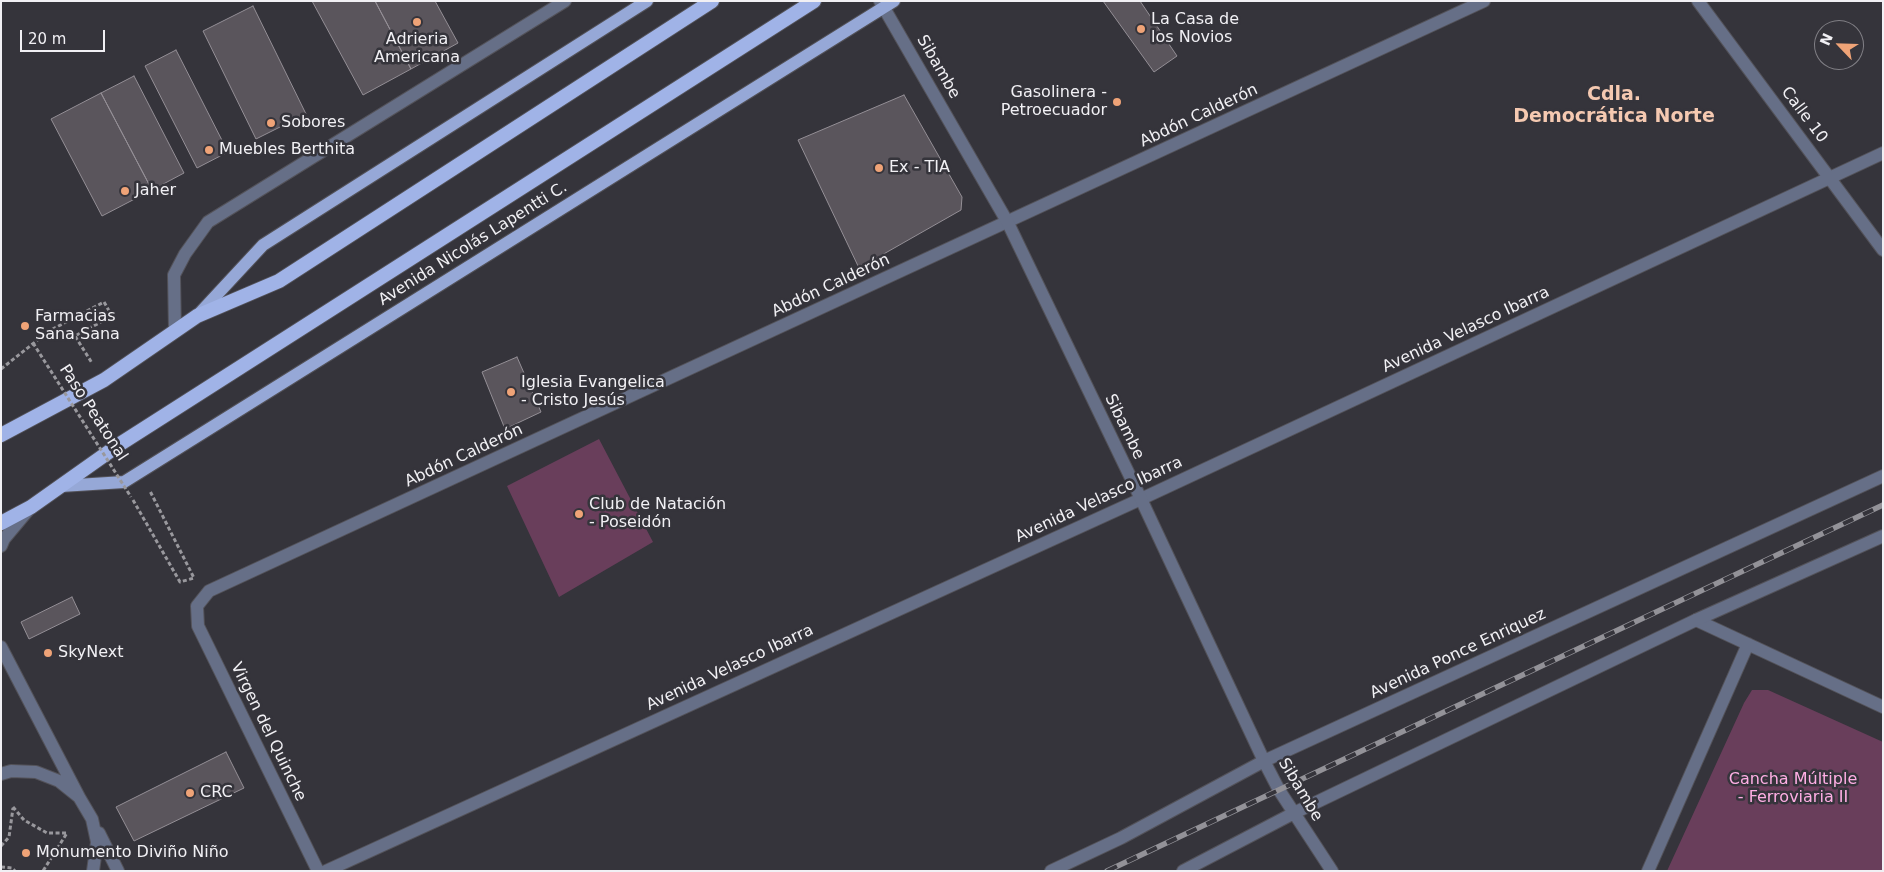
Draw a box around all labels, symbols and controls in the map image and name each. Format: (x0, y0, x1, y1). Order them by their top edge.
place label: La Casa de los Novios (1151, 10, 1239, 48)
marker: Adrieria Americana (411, 16, 423, 28)
scale bar (22, 20, 108, 52)
north arrow (1814, 20, 1864, 70)
marker: La Casa de los Novios (1135, 23, 1147, 35)
text: 20 m (28, 30, 66, 48)
place label: Adrieria Americana (374, 30, 460, 68)
text: N (1817, 31, 1836, 48)
street label: Sibambe (912, 32, 964, 102)
street label: Abdón Calderón (1137, 80, 1261, 152)
place label: Gasolinera - Petroecuador (1001, 83, 1107, 121)
street label: Calle 10 (1777, 83, 1831, 147)
district label: Cdla. Democrática Norte (1513, 84, 1715, 128)
marker: Gasolinera - Petroecuador (1111, 96, 1123, 108)
place label: Sobores (281, 113, 345, 133)
marker: Sobores (265, 117, 277, 129)
place label: Muebles Berthita (219, 140, 355, 160)
marker: Muebles Berthita (203, 144, 215, 156)
place label: Ex - TIA (889, 158, 950, 178)
marker: Ex - TIA (873, 162, 885, 174)
street label: Avenida Nicolás Lapentti C. (375, 178, 571, 310)
place label: Jaher (135, 181, 176, 201)
marker: Jaher (119, 185, 131, 197)
street label: Abdón Calderón (769, 250, 893, 322)
street label: Avenida Velasco Ibarra (1379, 283, 1553, 377)
place label: Farmacias Sana Sana (35, 307, 120, 345)
marker: Farmacias Sana Sana (19, 320, 31, 332)
street label: Paso Peatonal (55, 361, 131, 465)
place label: Iglesia Evangelica - Cristo Jesús (521, 373, 665, 411)
marker: Iglesia Evangelica - Cristo Jesús (505, 386, 517, 398)
street label: Sibambe (1100, 391, 1148, 463)
street label: Abdón Calderón (402, 420, 526, 492)
street label: Avenida Velasco Ibarra (1012, 453, 1186, 547)
place label: Club de Natación - Poseidón (589, 495, 726, 533)
marker: Club de Natación - Poseidón (573, 508, 585, 520)
street label: Avenida Ponce Enriquez (1367, 605, 1549, 703)
street label: Avenida Velasco Ibarra (643, 621, 817, 715)
place label: SkyNext (58, 643, 124, 663)
marker: SkyNext (42, 647, 54, 659)
street label: Virgen del Quinche (226, 659, 310, 805)
street label: Sibambe (1274, 755, 1326, 825)
park label: Cancha Múltiple - Ferroviaria II (1729, 770, 1857, 808)
place label: CRC (200, 783, 233, 803)
marker: CRC (184, 787, 196, 799)
place label: Monumento Diviño Niño (36, 843, 229, 863)
marker: Monumento Diviño Niño (20, 847, 32, 859)

